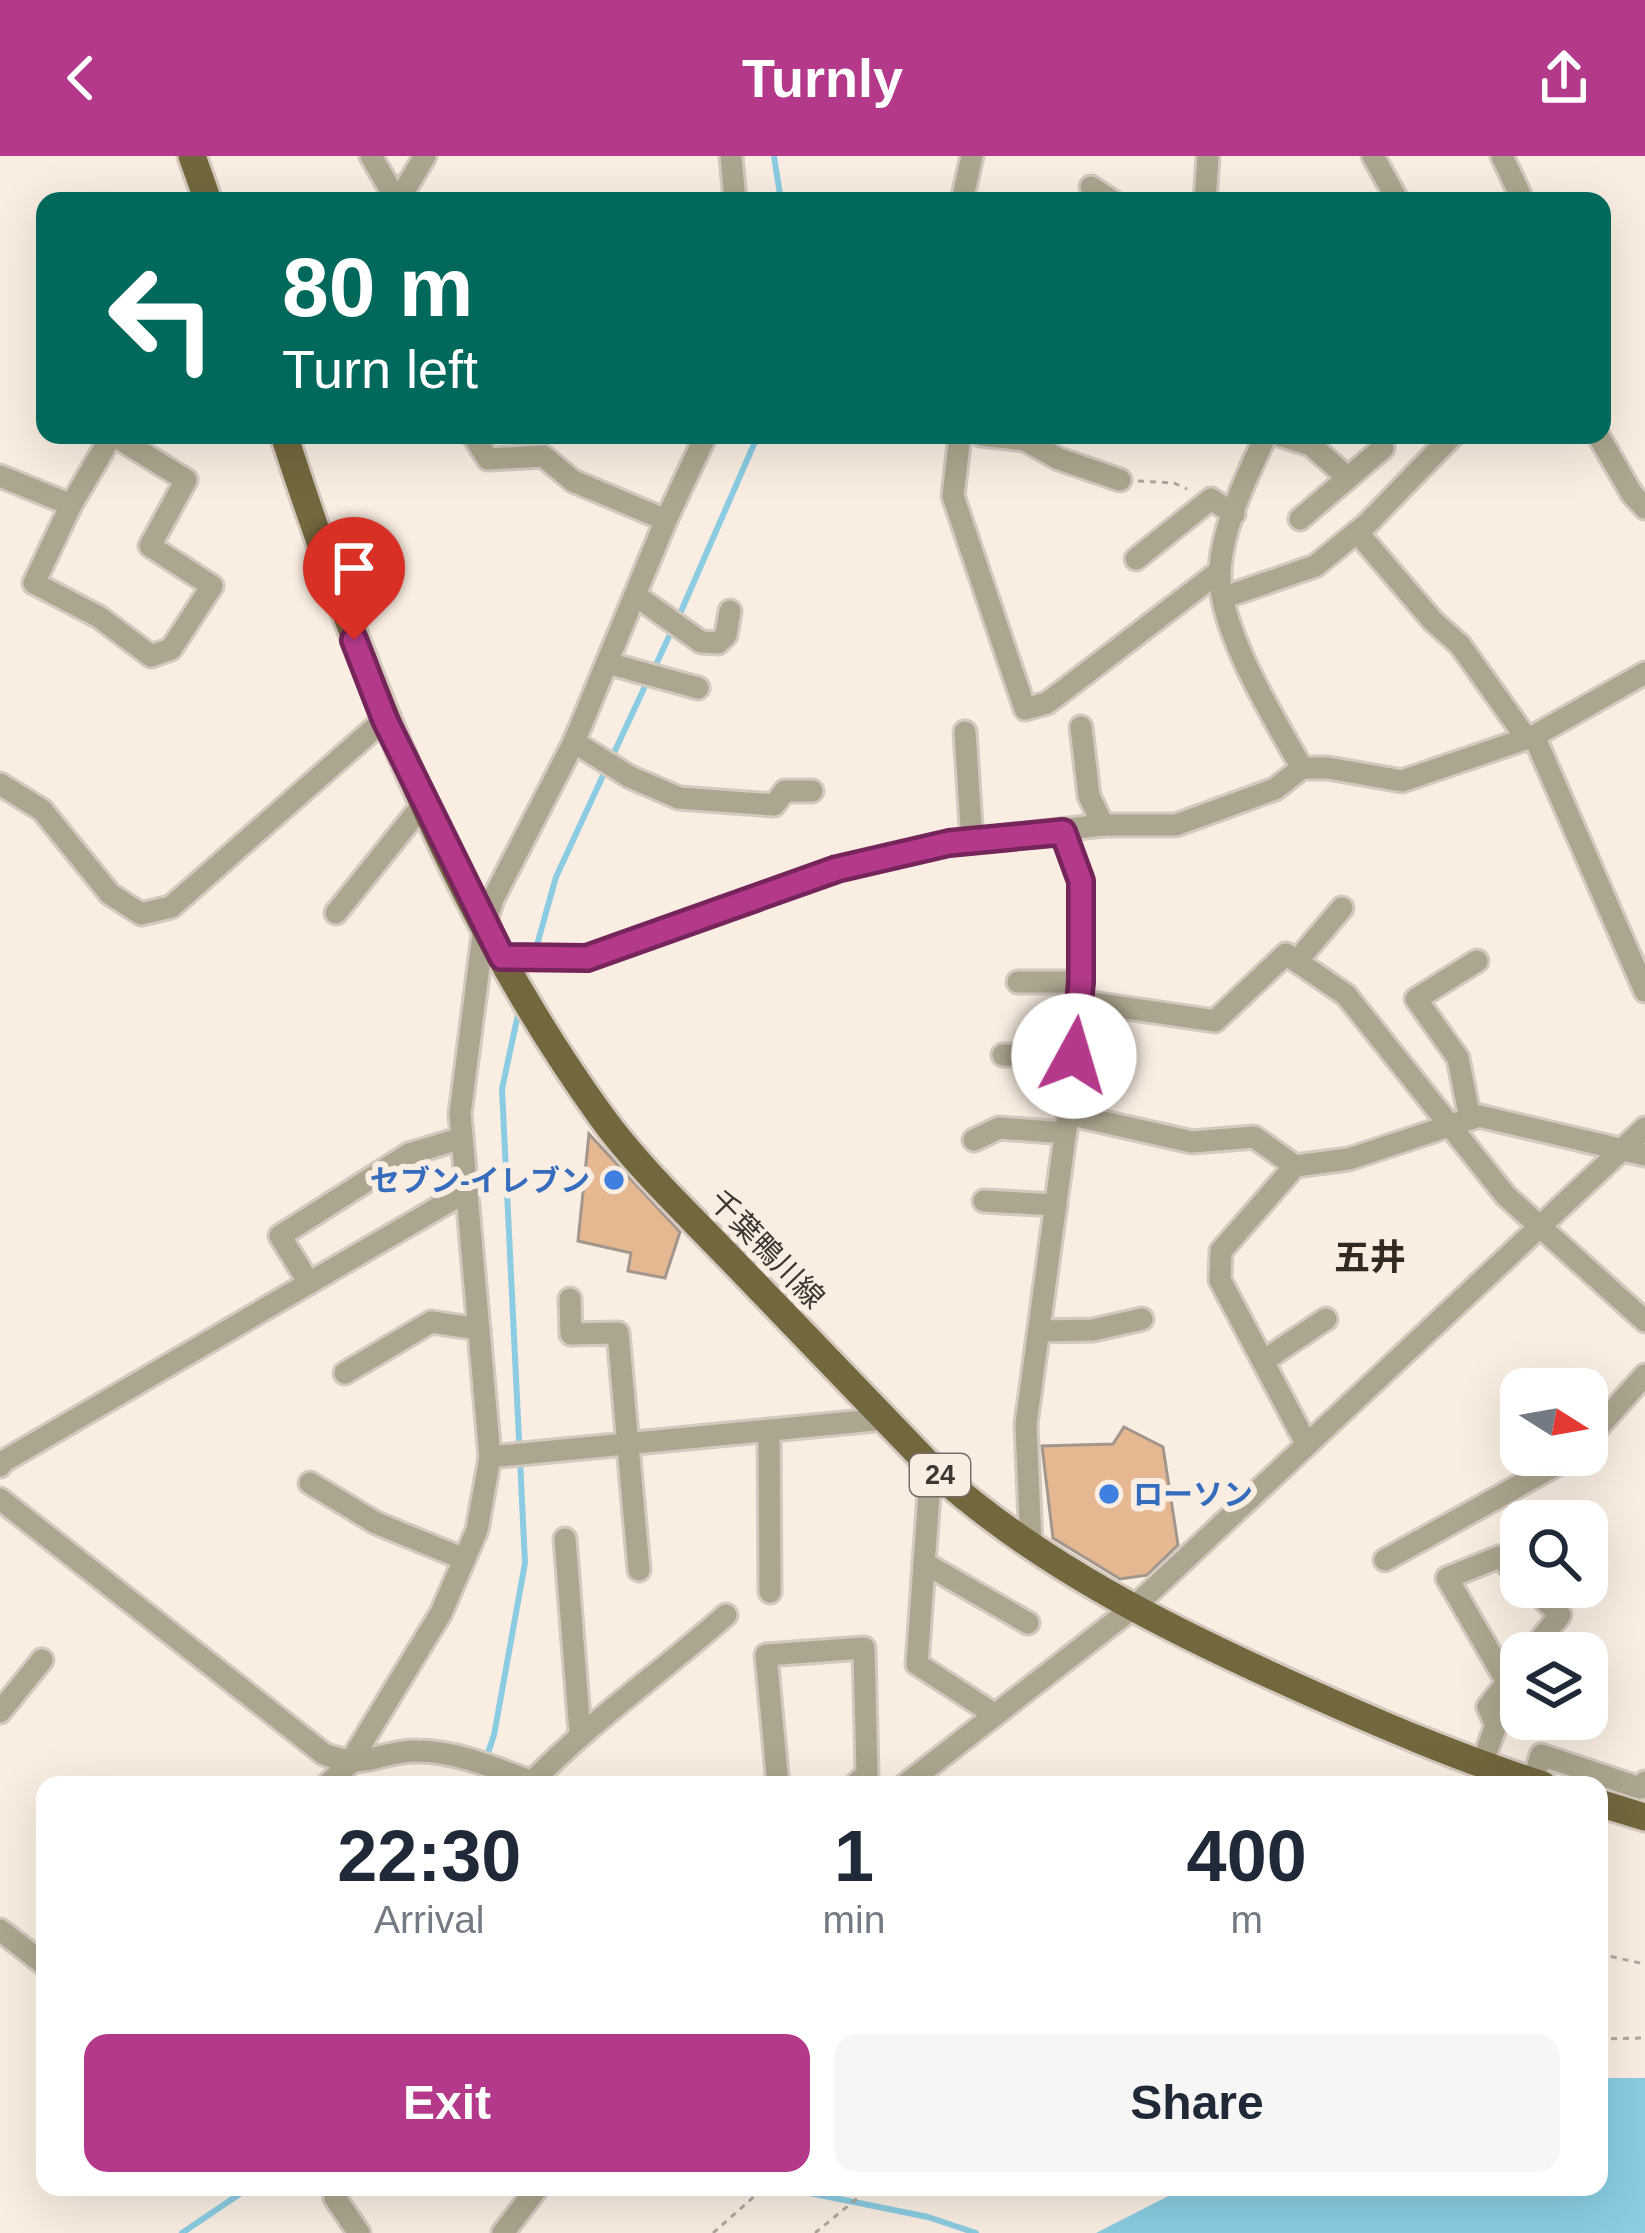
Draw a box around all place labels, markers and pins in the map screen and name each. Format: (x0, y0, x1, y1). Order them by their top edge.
pin (303, 517, 405, 640)
place label: セブン-イレブン (370, 1164, 590, 1197)
marker: セブン-イレブン (601, 1167, 627, 1193)
place label: ローソン (1133, 1478, 1253, 1511)
marker: ローソン (1096, 1481, 1122, 1507)

